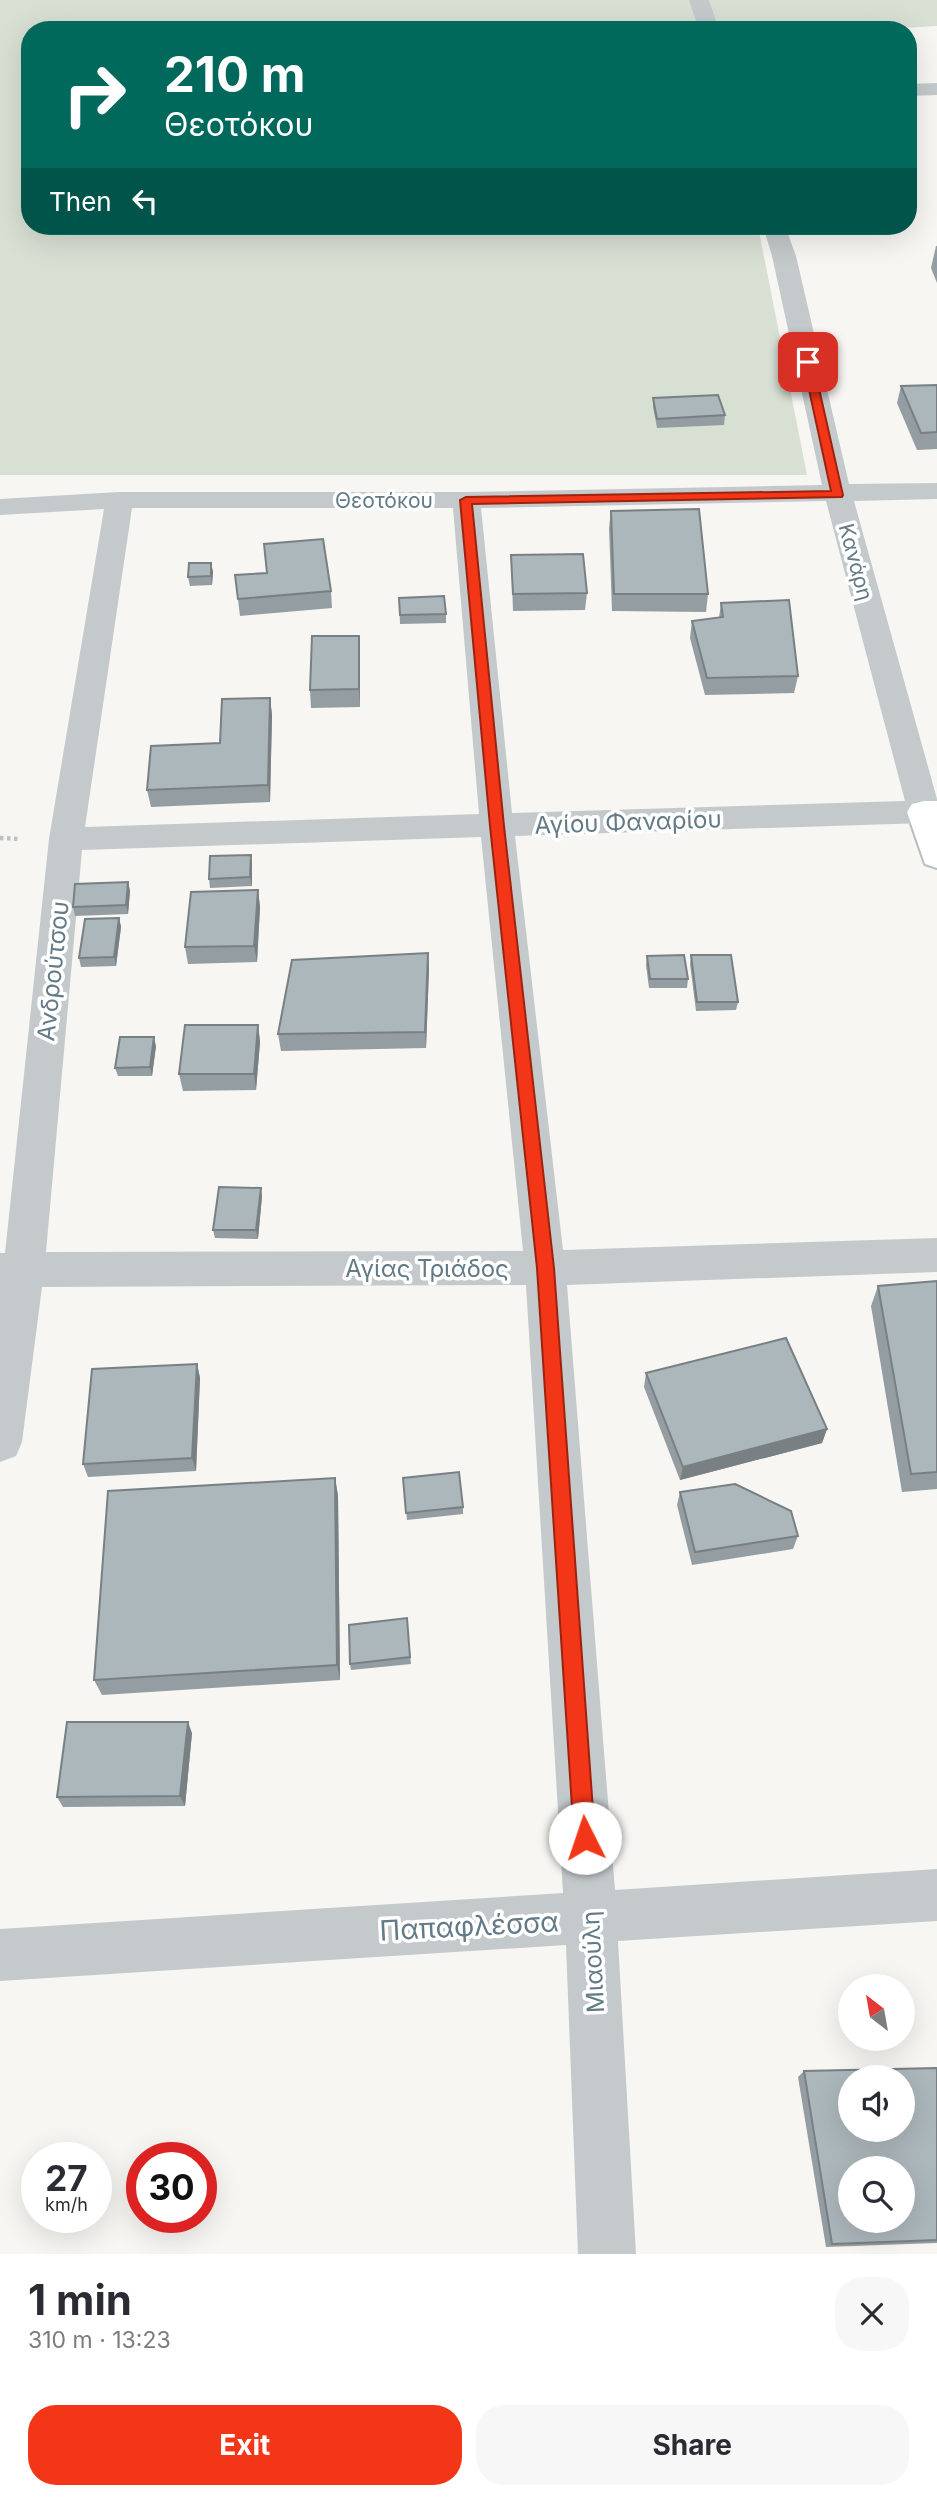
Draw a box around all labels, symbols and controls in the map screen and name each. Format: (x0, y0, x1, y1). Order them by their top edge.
text: 210 m (164, 45, 305, 104)
icon: right (49, 49, 140, 140)
text: Θεοτόκου (164, 105, 313, 144)
icon: left (126, 182, 164, 220)
text: Then (49, 186, 112, 217)
pin (778, 332, 838, 392)
icon: arrive (789, 343, 827, 381)
street label: Θεοτόκου (335, 488, 433, 513)
street label: Κανάρη (834, 521, 878, 603)
street label: Αγίου Φαναρίου (534, 804, 722, 840)
street label: Ανδρούτσου (31, 900, 75, 1042)
street label: Αγίας Τριάδος (345, 1254, 509, 1283)
position arrow (548, 1801, 622, 1875)
street label: Παπαφλέσσα (378, 1904, 560, 1948)
street label: Μιαούλη (576, 1910, 610, 2014)
north arrow (838, 1974, 915, 2051)
map controls (838, 1974, 915, 2233)
button: sound (838, 2065, 915, 2142)
speed limit sign: 30 (126, 2142, 217, 2233)
button: search (838, 2156, 915, 2233)
text: 27 (45, 2157, 88, 2199)
text: km/h (45, 2194, 88, 2215)
text: 1 min (28, 2274, 132, 2325)
button: close (835, 2277, 909, 2351)
text: 310 m · 13:23 (28, 2326, 171, 2354)
button: Exit (28, 2405, 462, 2485)
button: Share (476, 2405, 909, 2485)

